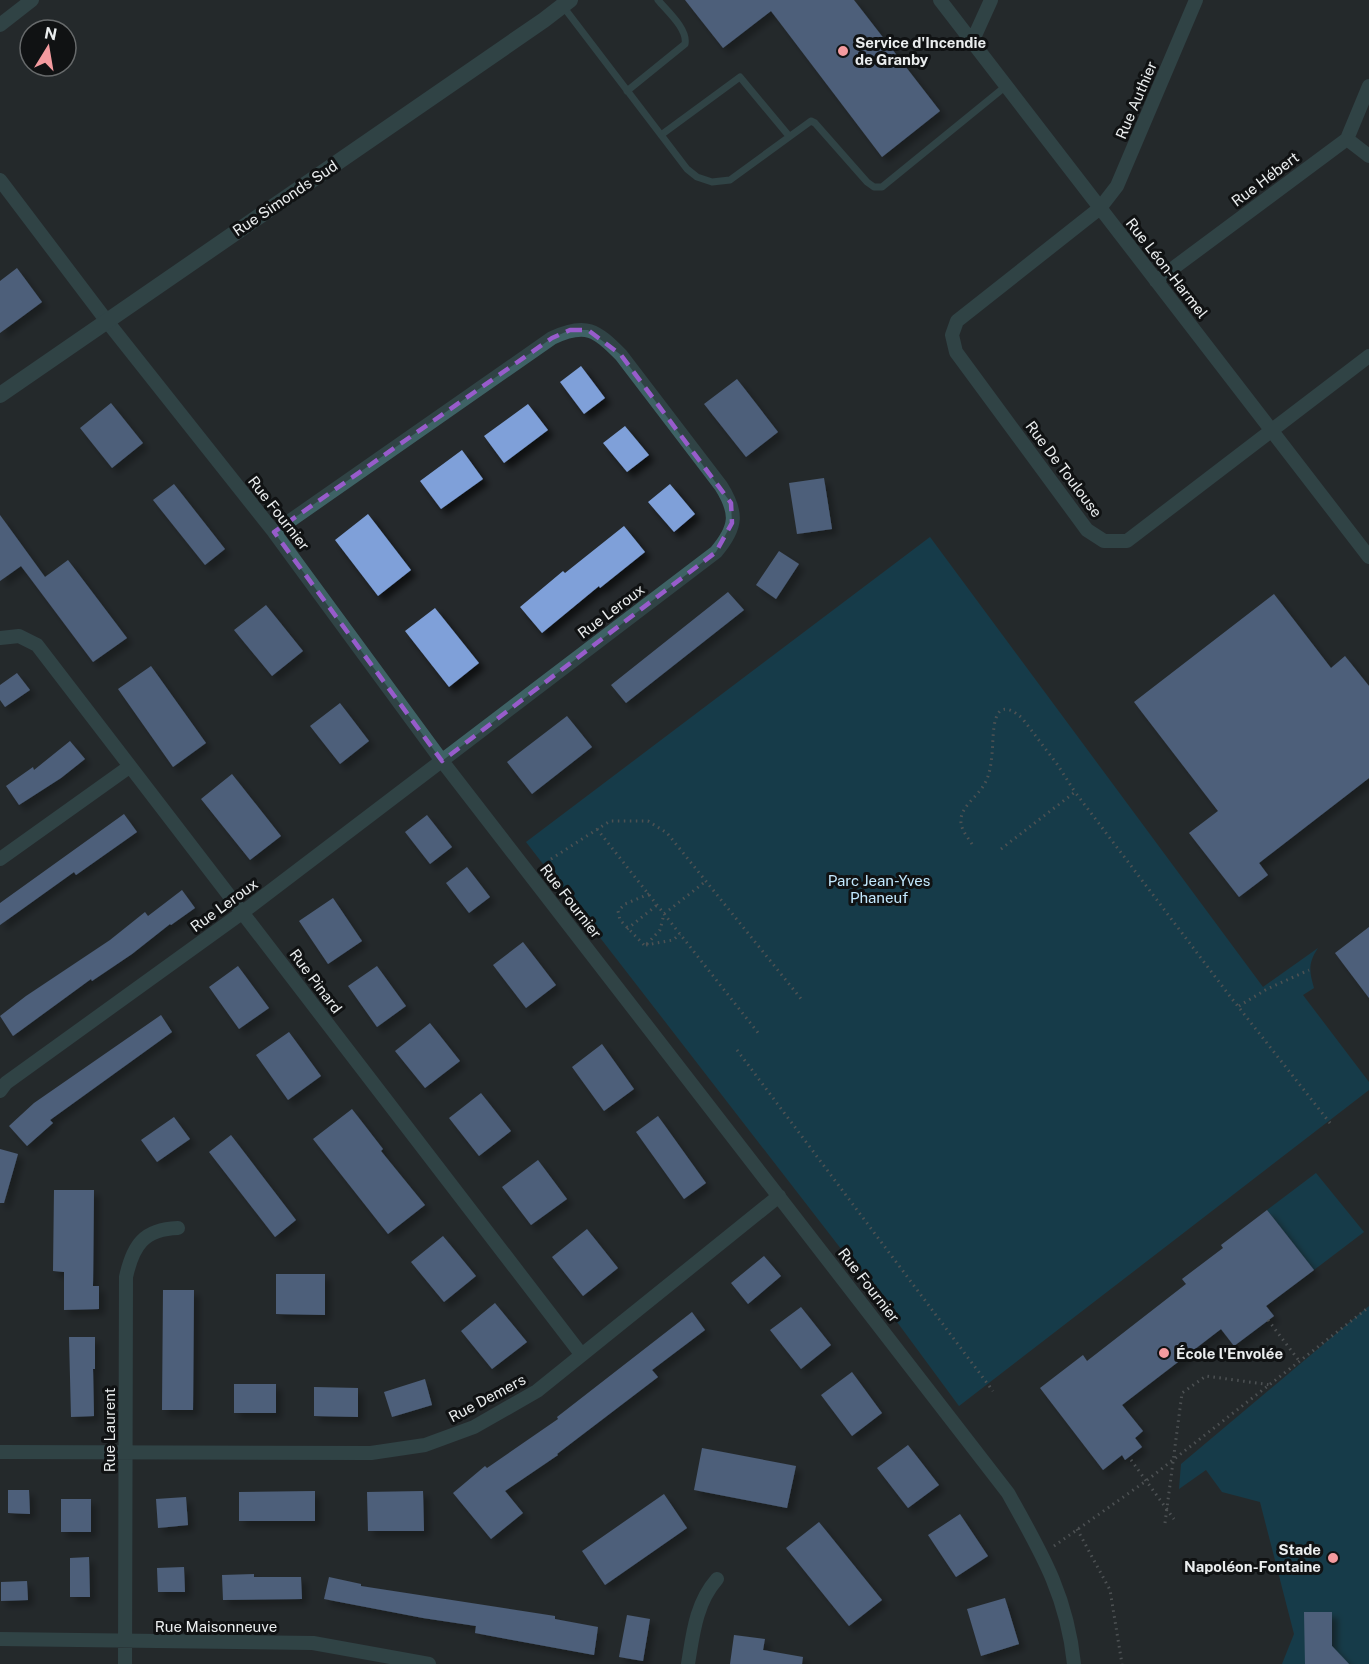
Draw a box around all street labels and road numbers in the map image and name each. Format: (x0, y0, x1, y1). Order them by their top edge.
street label: Rue Authier (1112, 59, 1160, 141)
street label: Rue Hébert (1228, 148, 1302, 210)
street label: Rue Simonds Sud (229, 157, 341, 239)
street label: Rue Léon-Harmel (1123, 215, 1211, 321)
street label: Rue De Toulouse (1022, 418, 1106, 520)
street label: Rue Fournier (245, 473, 313, 554)
street label: Rue Leroux (574, 580, 648, 642)
street label: Rue Fournier (537, 861, 605, 942)
street label: Rue Leroux (187, 875, 261, 935)
street label: Rue Pinard (286, 946, 346, 1016)
street label: Rue Fournier (835, 1245, 903, 1326)
street label: Rue Demers (446, 1371, 528, 1425)
street label: Rue Laurent (101, 1387, 118, 1472)
street label: Rue Maisonneuve (155, 1618, 277, 1635)

